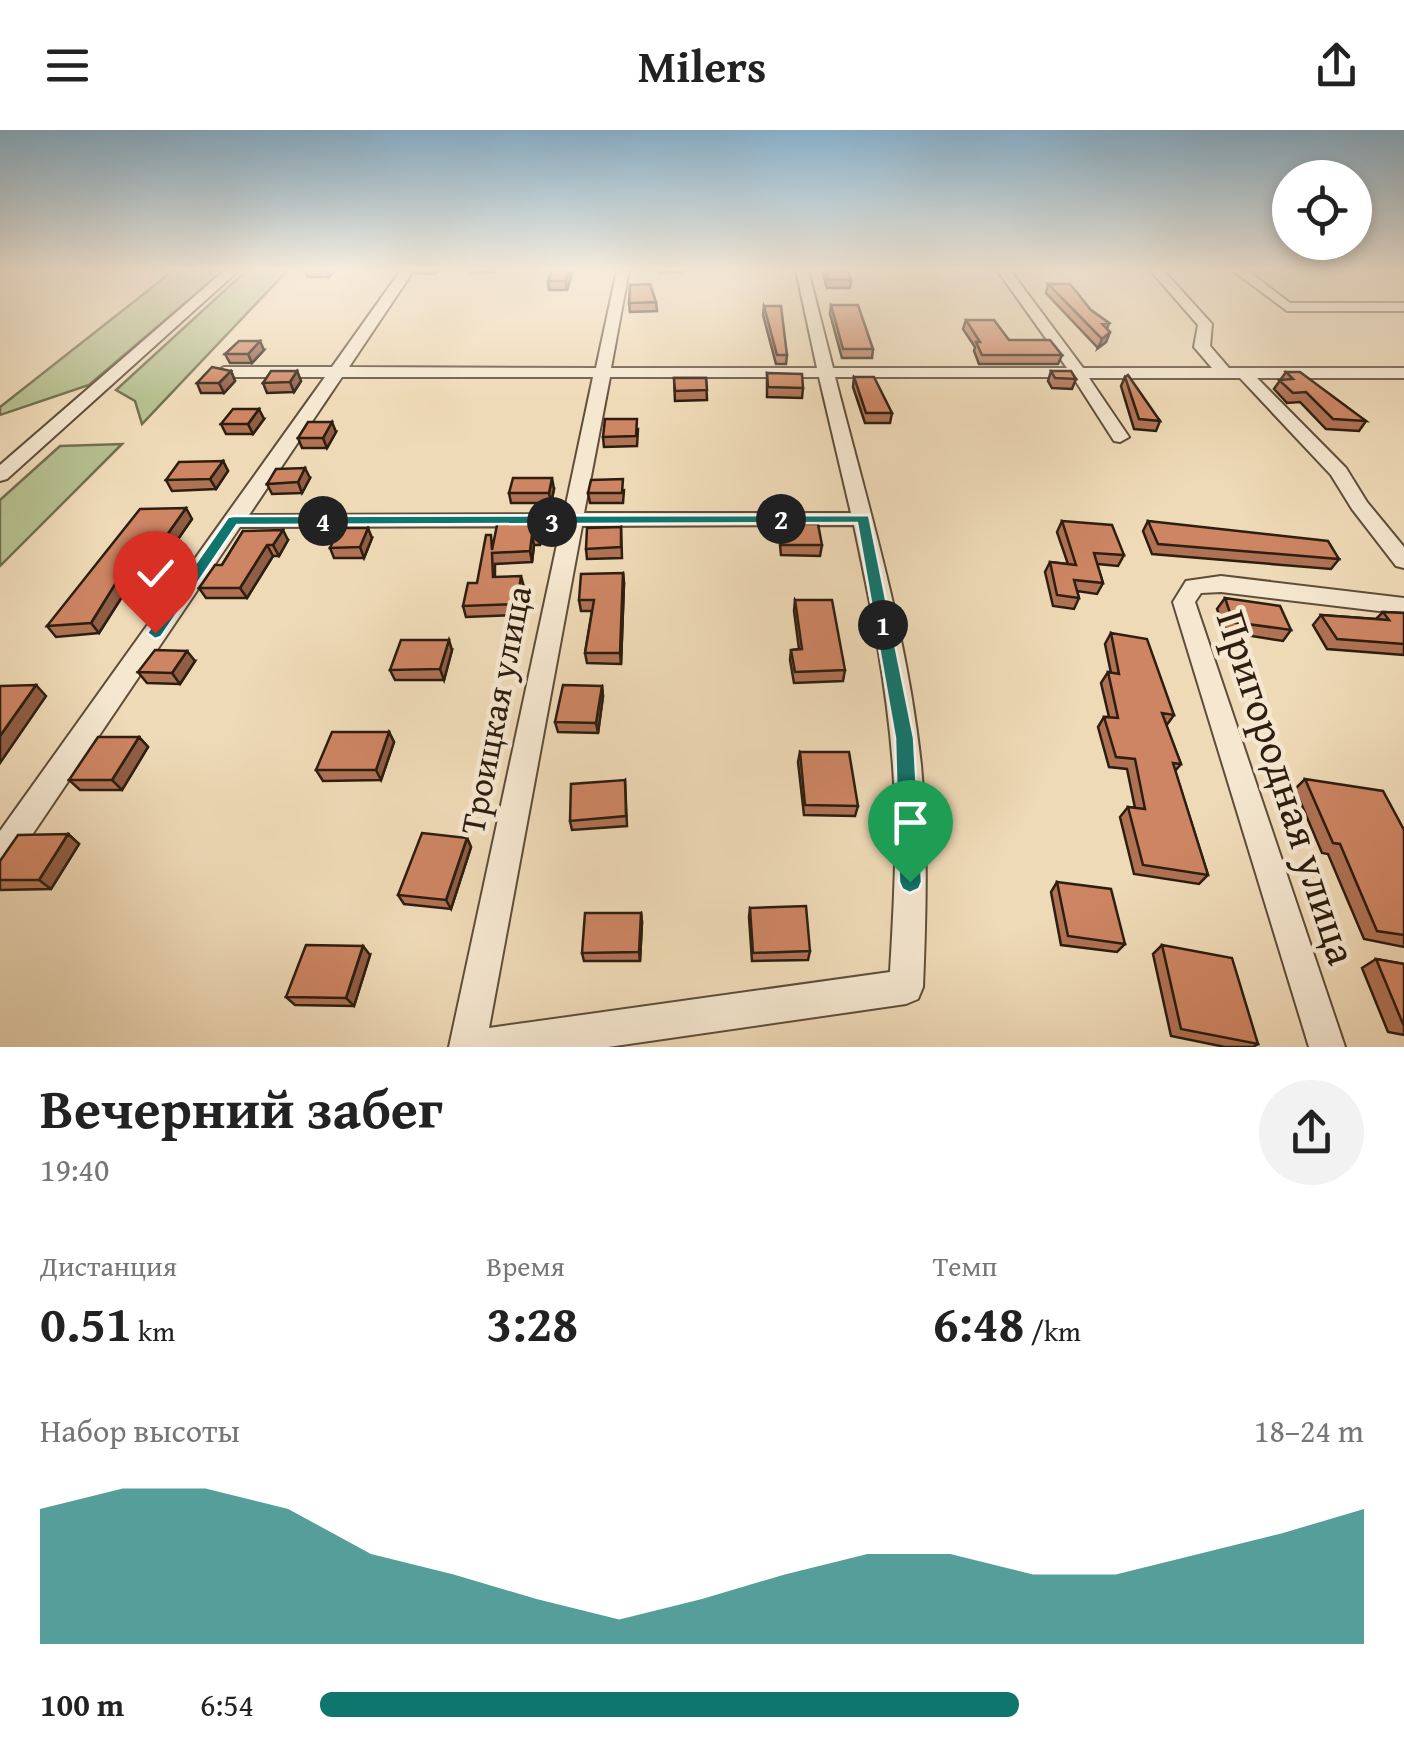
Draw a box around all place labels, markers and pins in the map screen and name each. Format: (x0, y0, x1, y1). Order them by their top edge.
pin: 2 (756, 494, 806, 544)
pin: 4 (298, 496, 348, 546)
pin: 3 (527, 497, 577, 547)
pin (113, 531, 198, 634)
pin: 1 (858, 600, 908, 650)
pin (868, 780, 953, 883)

